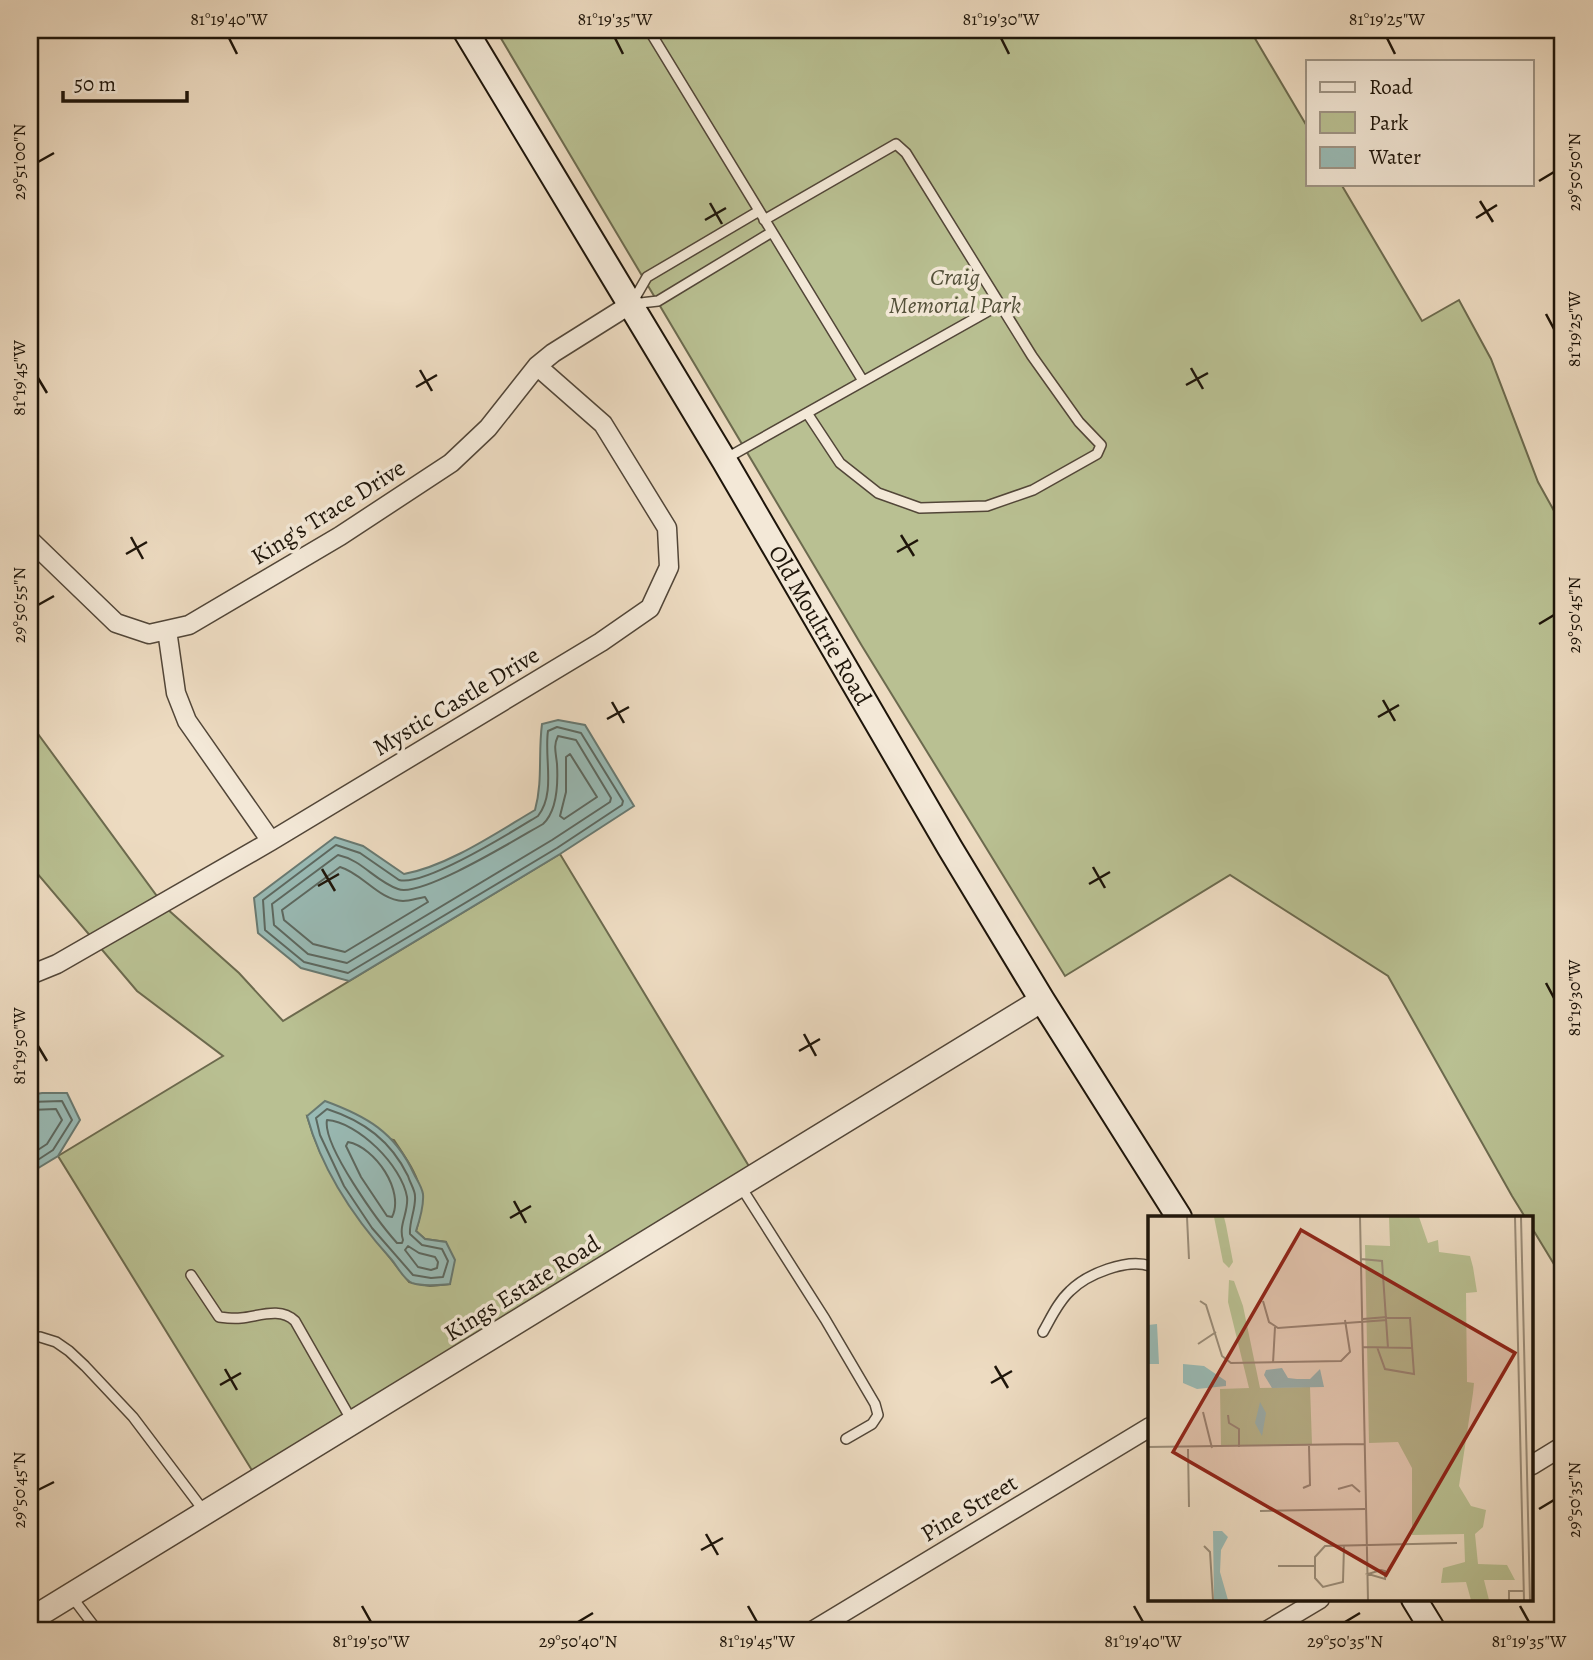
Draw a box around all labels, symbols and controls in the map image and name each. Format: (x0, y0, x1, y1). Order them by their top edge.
text: 81°19'40"W (190, 7, 268, 31)
text: 81°19'35"W (577, 7, 653, 31)
text: 81°19'30"W (962, 7, 1040, 31)
text: 81°19'25"W (1349, 7, 1425, 31)
scale bar (63, 60, 187, 104)
legend (1306, 60, 1534, 186)
text: 50 m (74, 70, 116, 98)
text: Road (1369, 73, 1413, 101)
text: Park (1369, 109, 1409, 137)
text: 29°51'00"N (7, 124, 31, 200)
text: 29°50'50"N (1562, 133, 1586, 211)
text: Water (1368, 143, 1421, 171)
park label: Craig Memorial Park (889, 261, 1022, 321)
text: 81°19'25"W (1562, 291, 1586, 367)
text: 81°19'45"W (7, 340, 31, 416)
street label: King's Trace Drive (245, 452, 411, 572)
street label: Old Moultrie Road (761, 539, 879, 711)
text: 29°50'55"N (7, 567, 31, 643)
text: 29°50'45"N (1562, 577, 1586, 653)
street label: Mystic Castle Drive (367, 639, 545, 763)
text: 81°19'30"W (1562, 959, 1586, 1037)
text: 81°19'50"W (7, 1007, 31, 1085)
inset map (1148, 1216, 1534, 1600)
street label: Kings Estate Road (438, 1227, 606, 1349)
text: 29°50'45"N (7, 1452, 31, 1528)
text: 29°50'35"N (1562, 1462, 1586, 1538)
street label: Pine Street (915, 1467, 1023, 1549)
text: 81°19'50"W (332, 1629, 410, 1653)
text: 29°50'40"N (539, 1629, 617, 1653)
text: 81°19'45"W (719, 1629, 795, 1653)
text: 81°19'40"W (1104, 1629, 1182, 1653)
text: 29°50'35"N (1307, 1629, 1383, 1653)
text: 81°19'35"W (1491, 1629, 1567, 1653)

